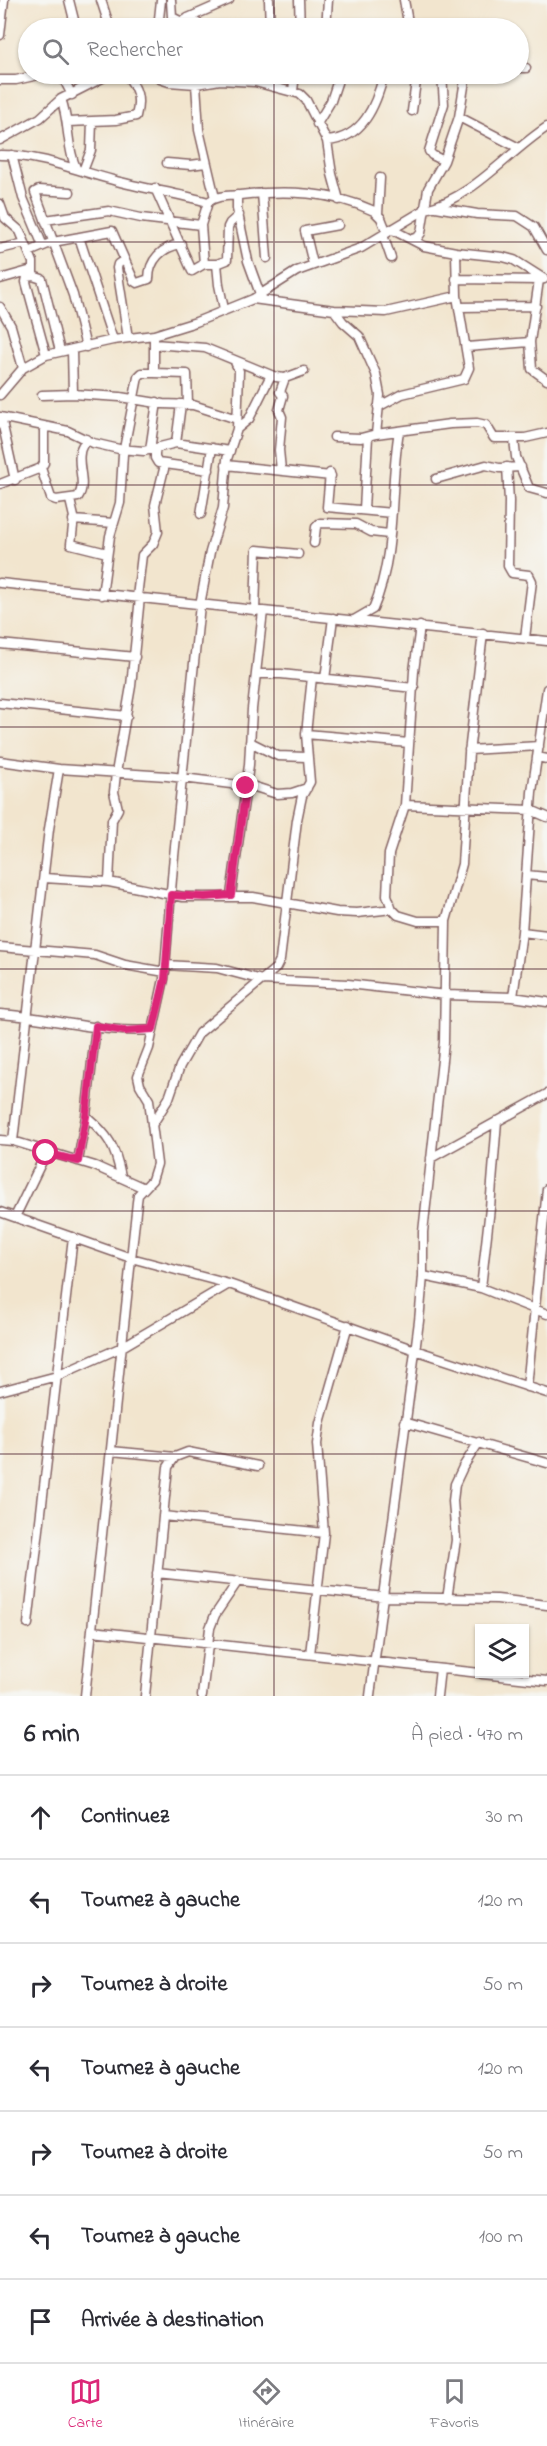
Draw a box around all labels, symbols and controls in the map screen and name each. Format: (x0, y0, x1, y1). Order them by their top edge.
search box (18, 18, 529, 84)
icon: search (39, 35, 72, 68)
text: Rechercher (87, 35, 183, 67)
route end (232, 772, 258, 798)
route start (32, 1139, 58, 1165)
map controls (475, 1624, 529, 1678)
button: layers (475, 1624, 529, 1678)
text: 6 min (24, 1716, 80, 1754)
text: À pied · 470 m (411, 1721, 523, 1750)
icon: ahead (24, 1801, 57, 1834)
text: Continuez (81, 1801, 169, 1833)
text: 30 m (486, 1803, 523, 1832)
icon: left (24, 1885, 57, 1918)
text: Tournez à gauche (81, 1885, 240, 1917)
text: 120 m (478, 1887, 523, 1916)
icon: right (24, 1969, 57, 2002)
text: Tournez à droite (81, 1969, 227, 2001)
text: 50 m (482, 1971, 523, 2000)
icon: left (24, 2053, 57, 2086)
text: Tournez à gauche (81, 2053, 240, 2085)
text: 120 m (478, 2055, 523, 2084)
icon: right (24, 2137, 57, 2170)
text: Tournez à droite (81, 2137, 227, 2169)
text: 50 m (482, 2139, 523, 2168)
icon: left (24, 2221, 57, 2254)
text: Tournez à gauche (81, 2221, 240, 2253)
text: 100 m (479, 2223, 523, 2252)
icon: arrive (24, 2305, 57, 2338)
text: Arrivée à destination (81, 2305, 264, 2337)
tab: Carte (68, 2375, 103, 2435)
tab: Itinéraire (238, 2375, 294, 2435)
tab: Favoris (430, 2375, 479, 2435)

